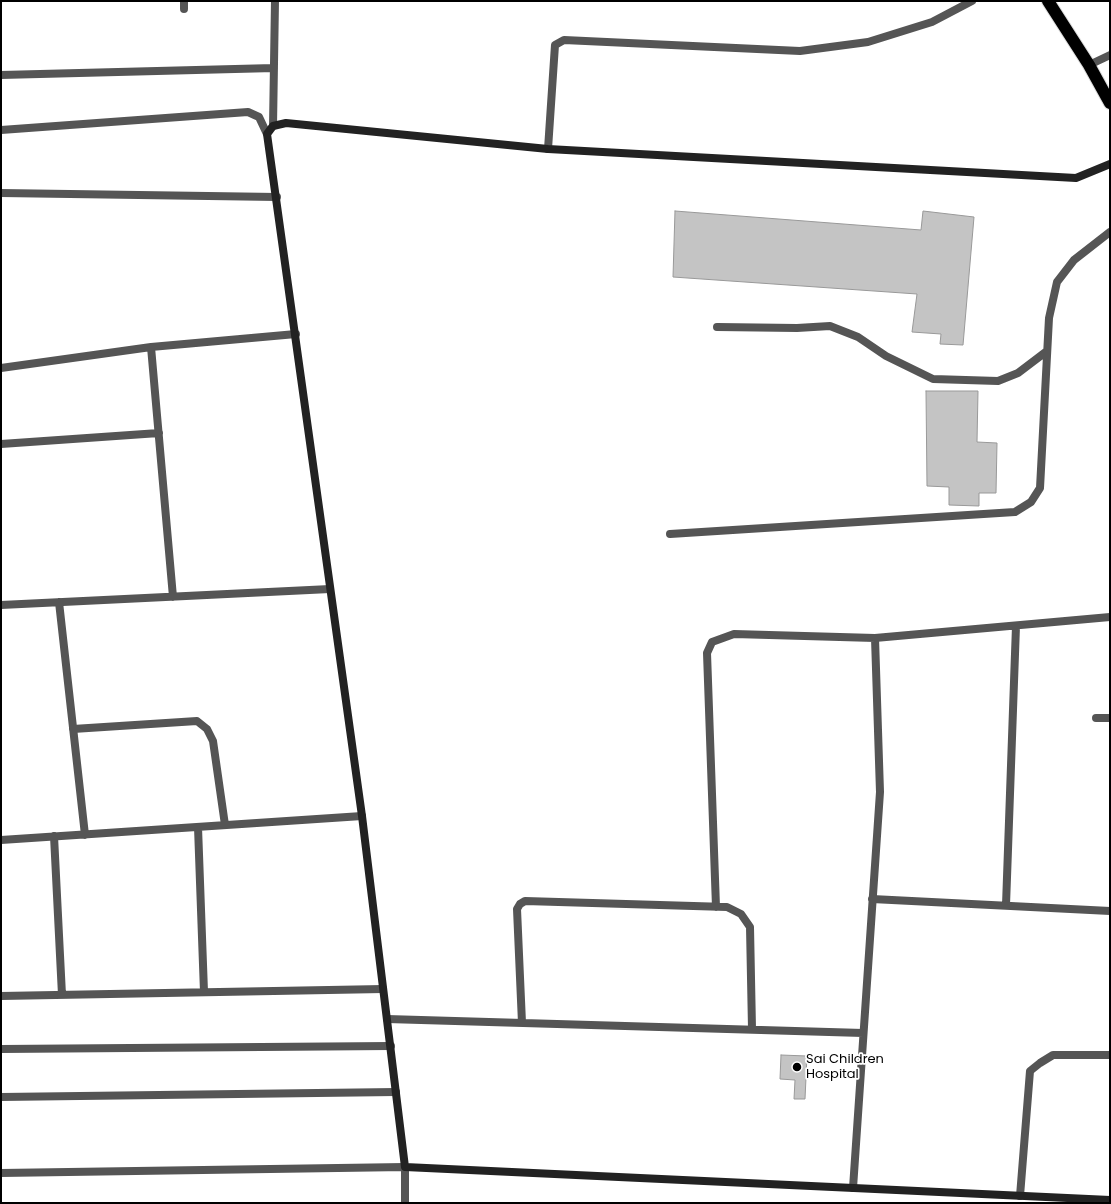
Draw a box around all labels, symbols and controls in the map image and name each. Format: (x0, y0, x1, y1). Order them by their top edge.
place label: Sai Children Hospital (806, 1052, 884, 1083)
marker: Sai Children Hospital (791, 1061, 803, 1073)

